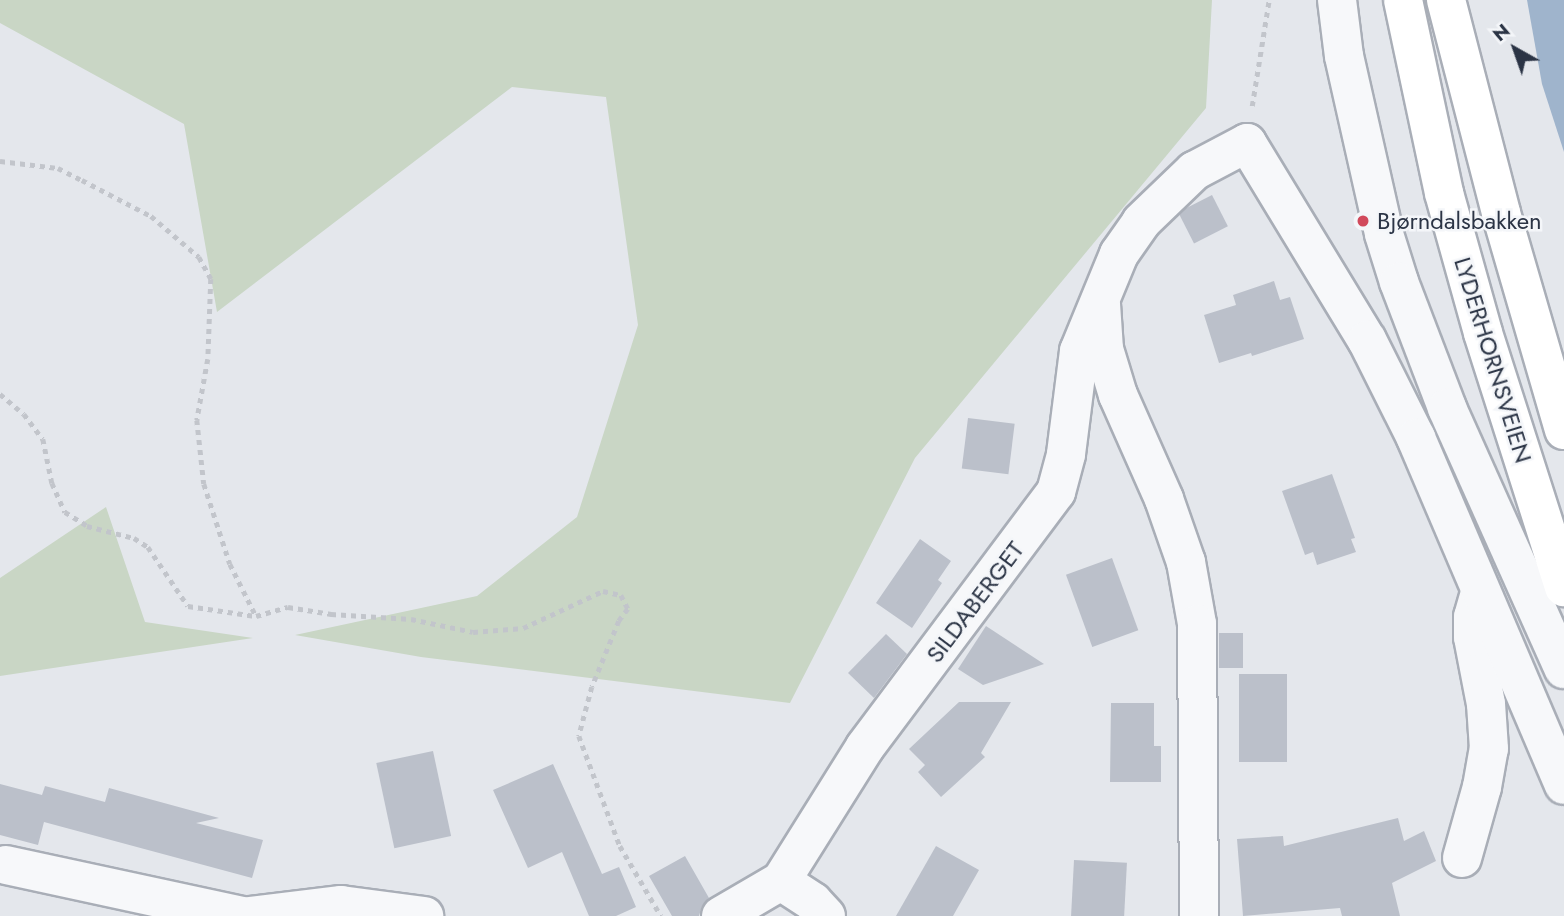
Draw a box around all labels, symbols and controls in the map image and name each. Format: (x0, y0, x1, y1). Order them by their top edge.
north arrow (1480, 14, 1550, 84)
text: N (1487, 17, 1516, 48)
place label: Bjørndalsbakken (1377, 207, 1542, 235)
marker: Bjørndalsbakken (1355, 213, 1371, 229)
street label: LYDERHORNSVEIEN (1448, 254, 1538, 466)
street label: SILDABERGET (920, 536, 1030, 668)

